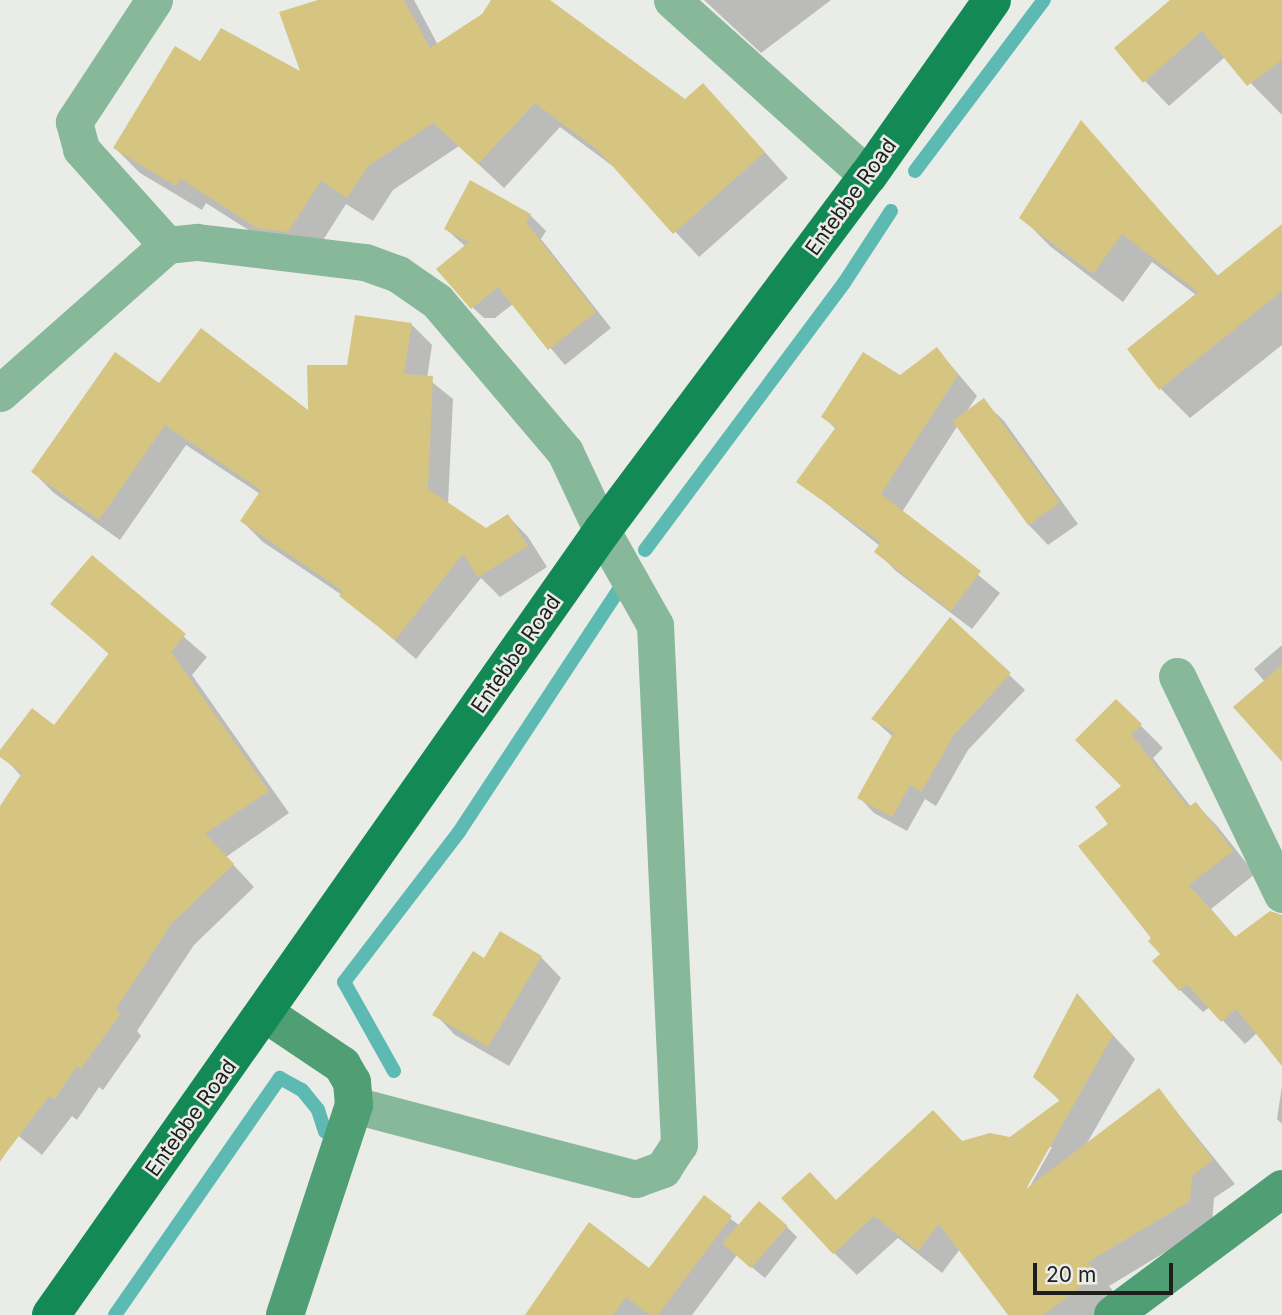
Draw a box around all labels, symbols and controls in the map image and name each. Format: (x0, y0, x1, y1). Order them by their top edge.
street label: Entebbe Road (800, 134, 902, 260)
street label: Entebbe Road (466, 590, 566, 718)
street label: Entebbe Road (140, 1055, 242, 1181)
scale bar (1037, 1248, 1177, 1292)
text: 20 m (1046, 1262, 1096, 1287)

